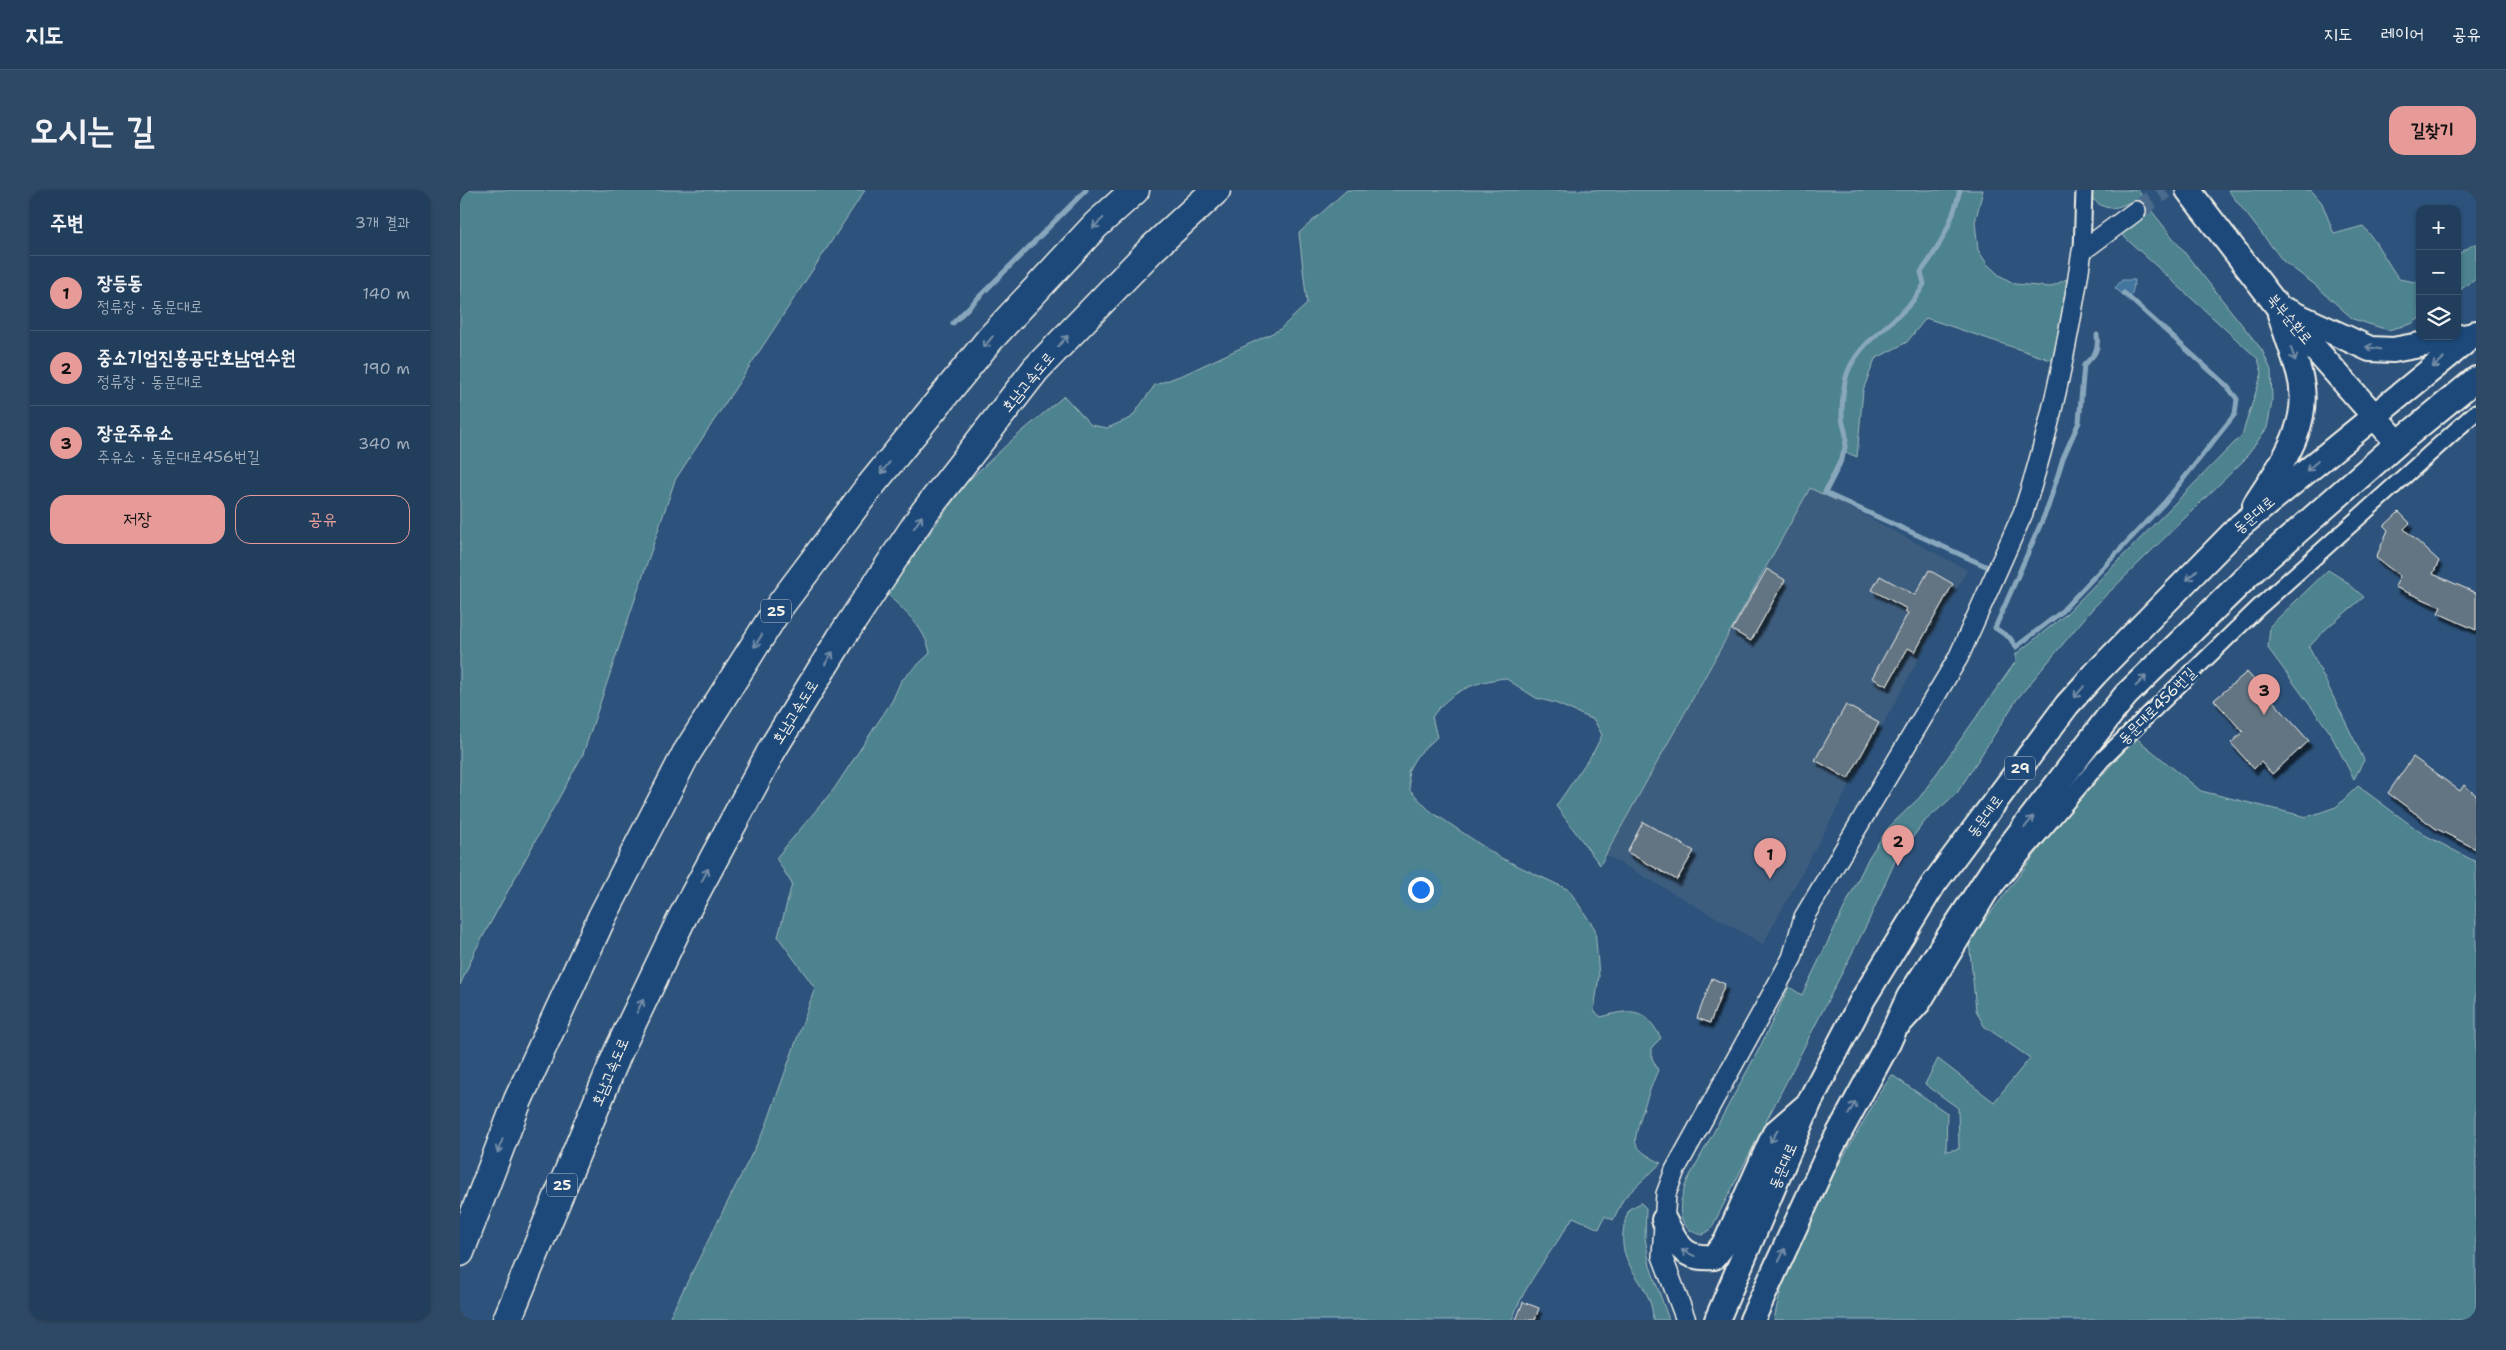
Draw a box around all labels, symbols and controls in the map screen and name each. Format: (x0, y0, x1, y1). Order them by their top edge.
text: 지도 (25, 19, 64, 51)
text: 지도 (2324, 22, 2353, 46)
text: 레이어 (2381, 22, 2424, 46)
text: 공유 (2452, 22, 2481, 46)
text: 오시는 길 (30, 106, 155, 153)
button: 길찾기 (2389, 106, 2476, 155)
map controls (2416, 205, 2461, 340)
button: + (2416, 205, 2461, 250)
text: 주변 (50, 209, 84, 237)
text: 3개 결과 (355, 212, 410, 233)
one-way arrow (1092, 217, 1105, 229)
button: − (2416, 250, 2461, 295)
text: 장등동 (97, 270, 143, 295)
text: 1 (62, 283, 70, 304)
text: 140 m (363, 283, 410, 304)
street label: 북부순환로 (2263, 289, 2317, 349)
button: layers (2416, 295, 2461, 340)
text: 정류장 · 동문대로 (97, 296, 203, 317)
one-way arrow (983, 335, 994, 348)
one-way arrow (1057, 335, 1069, 347)
one-way arrow (2366, 343, 2382, 353)
text: 중소기업진흥공단호남연수원 (97, 345, 296, 370)
one-way arrow (2288, 346, 2298, 362)
street label: 호남고속도로 (997, 348, 1059, 416)
text: 2 (60, 358, 72, 379)
text: 190 m (363, 358, 410, 379)
one-way arrow (2432, 358, 2445, 369)
text: 정류장 · 동문대로 (97, 371, 203, 392)
text: 장운주유소 (97, 420, 173, 445)
text: 3 (60, 433, 72, 454)
text: 340 m (358, 433, 410, 454)
text: 주유소 · 동문대로456번길 (97, 446, 260, 467)
one-way arrow (880, 461, 891, 474)
one-way arrow (2306, 461, 2319, 472)
street label: 동문대로 (2229, 492, 2279, 538)
button: 저장 (50, 495, 225, 544)
button: 공유 (235, 495, 410, 544)
one-way arrow (913, 516, 923, 530)
one-way arrow (2186, 569, 2198, 582)
road number: 25 (761, 600, 791, 622)
one-way arrow (753, 633, 763, 647)
one-way arrow (823, 651, 834, 665)
street label: 동문대로456번길 (2114, 663, 2200, 749)
pin: 3 (2248, 674, 2280, 715)
one-way arrow (2134, 675, 2147, 687)
street label: 호남고속도로 (767, 676, 823, 748)
one-way arrow (2074, 685, 2085, 698)
road number: 29 (2005, 756, 2035, 780)
street label: 동문대로 (1963, 791, 2007, 841)
one-way arrow (2023, 815, 2034, 828)
pin: 2 (1882, 825, 1914, 866)
pin: 1 (1754, 838, 1786, 879)
one-way arrow (701, 868, 710, 883)
your location (1408, 877, 1434, 903)
one-way arrow (636, 999, 645, 1014)
street label: 호남고속도로 (587, 1035, 633, 1109)
one-way arrow (1847, 1101, 1857, 1116)
one-way arrow (1769, 1129, 1779, 1143)
one-way arrow (495, 1138, 504, 1153)
street label: 동문대로 (1764, 1140, 1802, 1192)
road number: 25 (547, 1174, 577, 1196)
one-way arrow (1681, 1248, 1696, 1258)
one-way arrow (1777, 1248, 1787, 1263)

